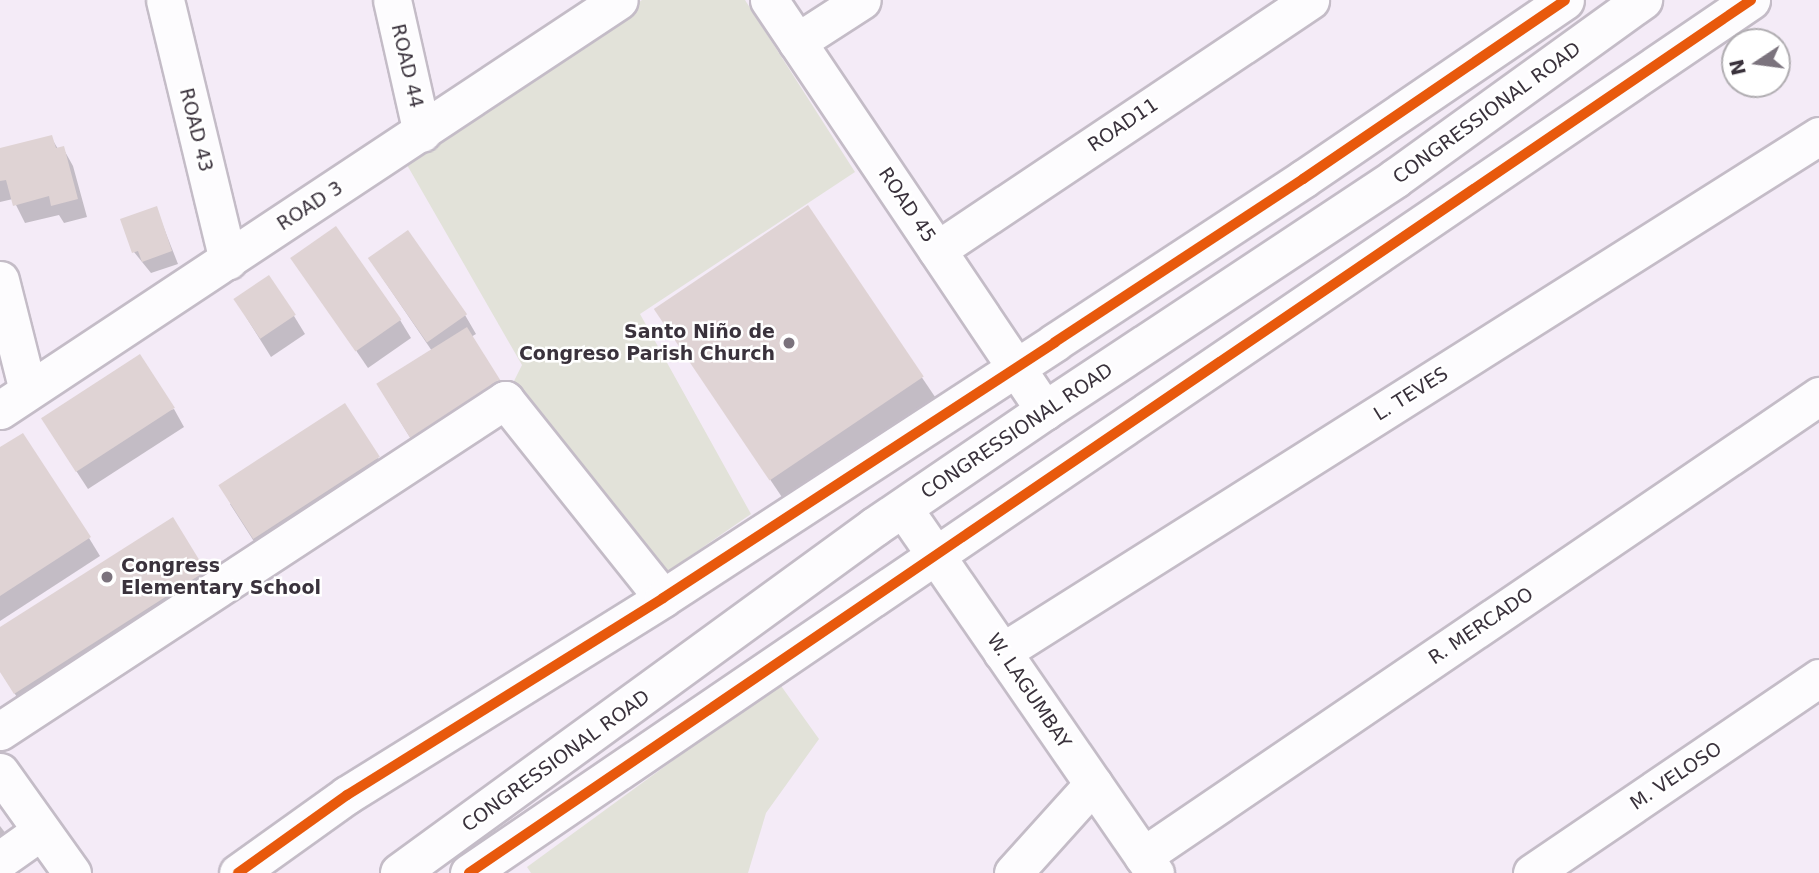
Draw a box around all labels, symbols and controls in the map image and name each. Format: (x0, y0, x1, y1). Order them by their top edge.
street label: ROAD 44 (386, 22, 428, 110)
north arrow (1721, 28, 1791, 98)
street label: CONGRESSIONAL ROAD (1389, 37, 1585, 189)
text: N (1725, 57, 1750, 77)
street label: ROAD 43 (175, 86, 217, 174)
street label: ROAD11 (1084, 93, 1162, 157)
street label: ROAD 45 (874, 163, 940, 247)
street label: ROAD 3 (273, 176, 347, 236)
place label: Santo Niño de Congreso Parish Church (519, 321, 775, 365)
marker: Santo Niño de Congreso Parish Church (781, 335, 797, 351)
street label: CONGRESSIONAL ROAD (917, 358, 1117, 504)
street label: L. TEVES (1370, 362, 1452, 426)
place label: Congress Elementary School (121, 555, 321, 599)
marker: Congress Elementary School (99, 569, 115, 585)
street label: R. MERCADO (1424, 583, 1538, 669)
street label: W. LAGUMBAY (982, 629, 1076, 753)
street label: CONGRESSIONAL ROAD (458, 685, 654, 837)
street label: M. VELOSO (1626, 737, 1726, 815)

